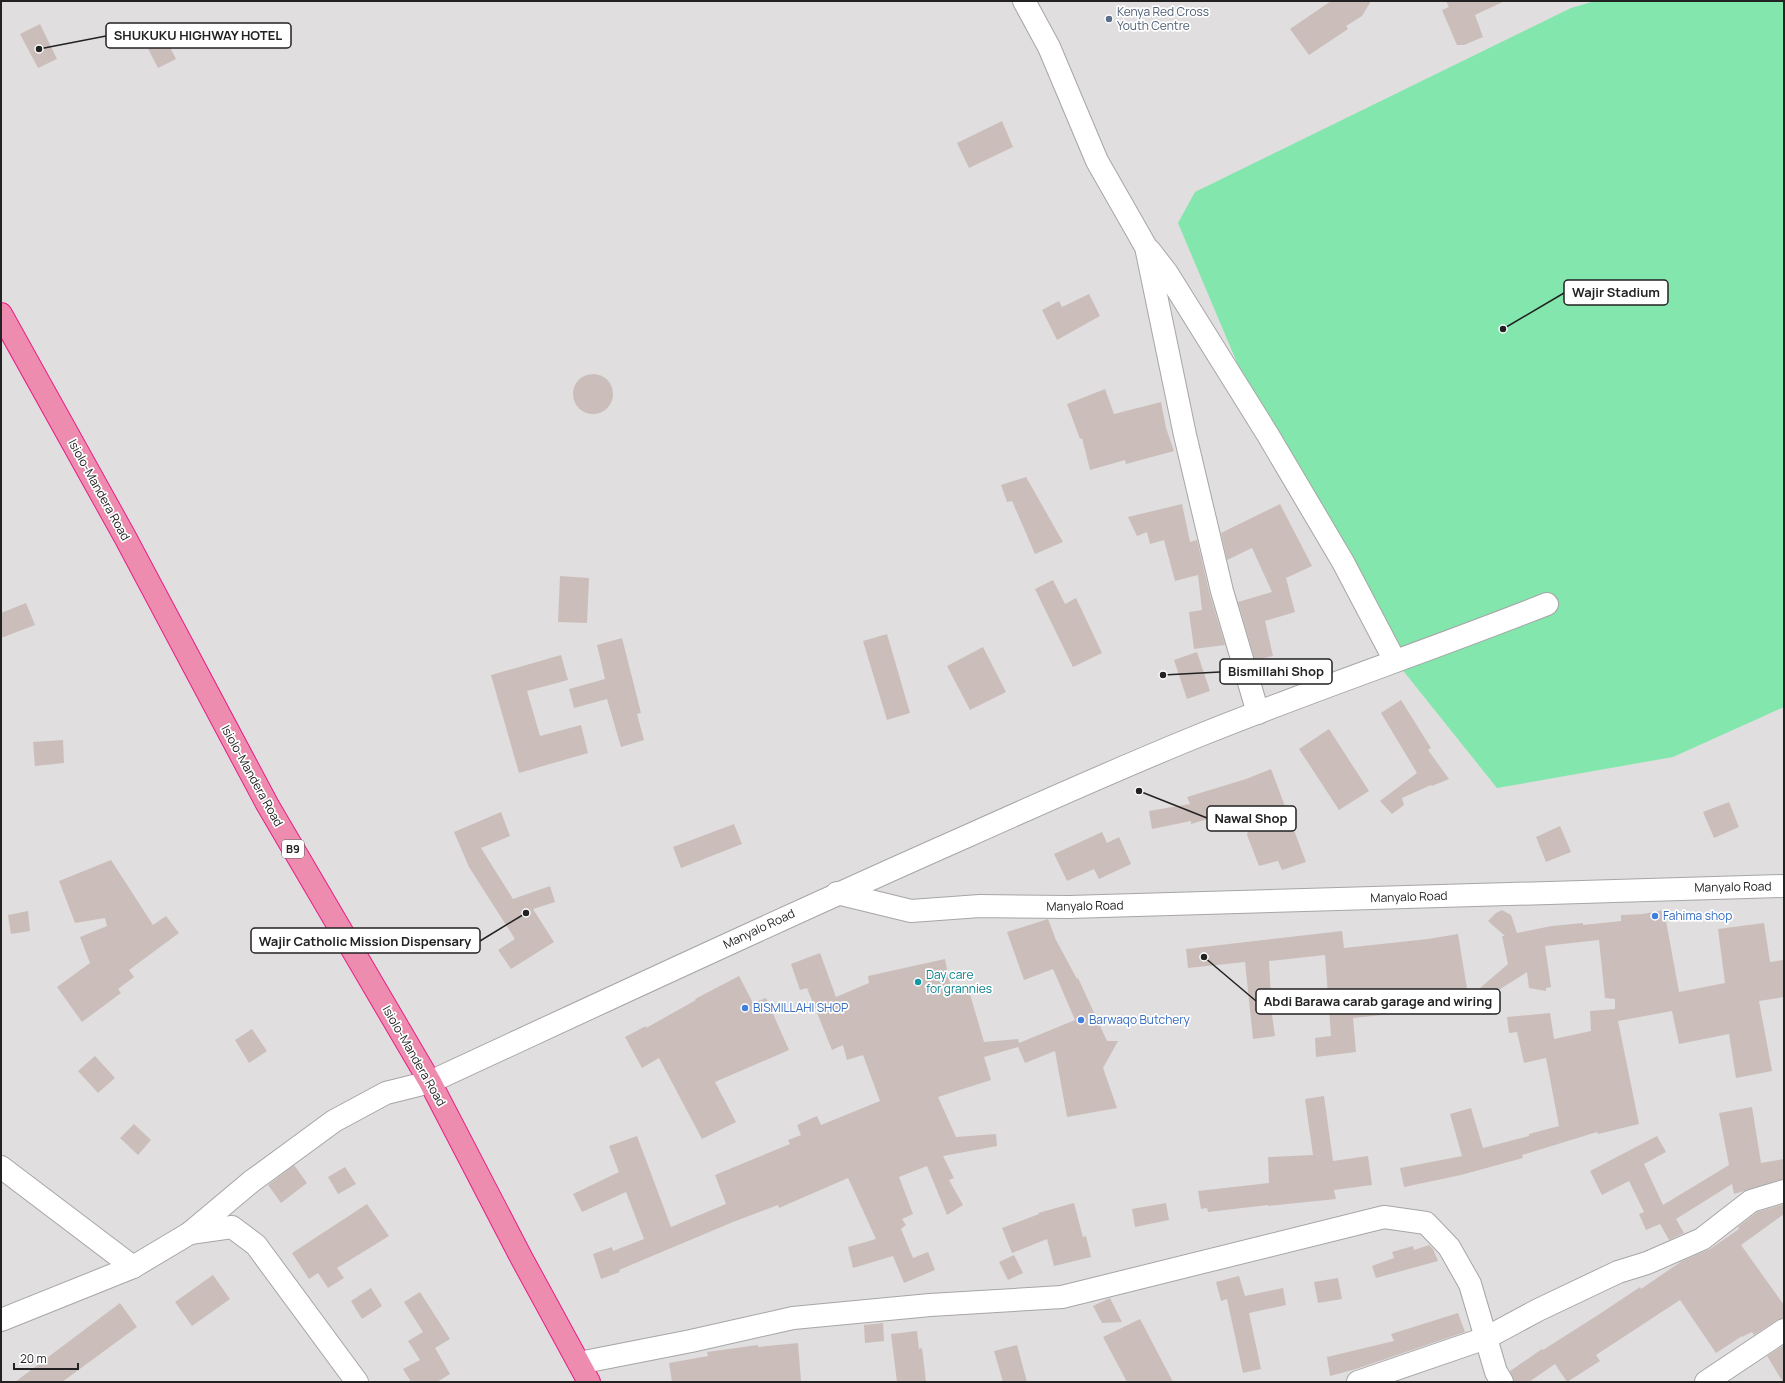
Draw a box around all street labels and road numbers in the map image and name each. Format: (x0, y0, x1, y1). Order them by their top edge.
street label: Isiolo-Mandera Road (64, 436, 134, 544)
street label: Isiolo-Mandera Road (217, 722, 287, 830)
road number: B9 (282, 840, 304, 858)
street label: Manyalo Road (1694, 877, 1772, 896)
street label: Manyalo Road (1370, 887, 1448, 906)
street label: Manyalo Road (1046, 896, 1124, 915)
street label: Manyalo Road (720, 905, 797, 953)
street label: Isiolo-Mandera Road (379, 1002, 450, 1109)

